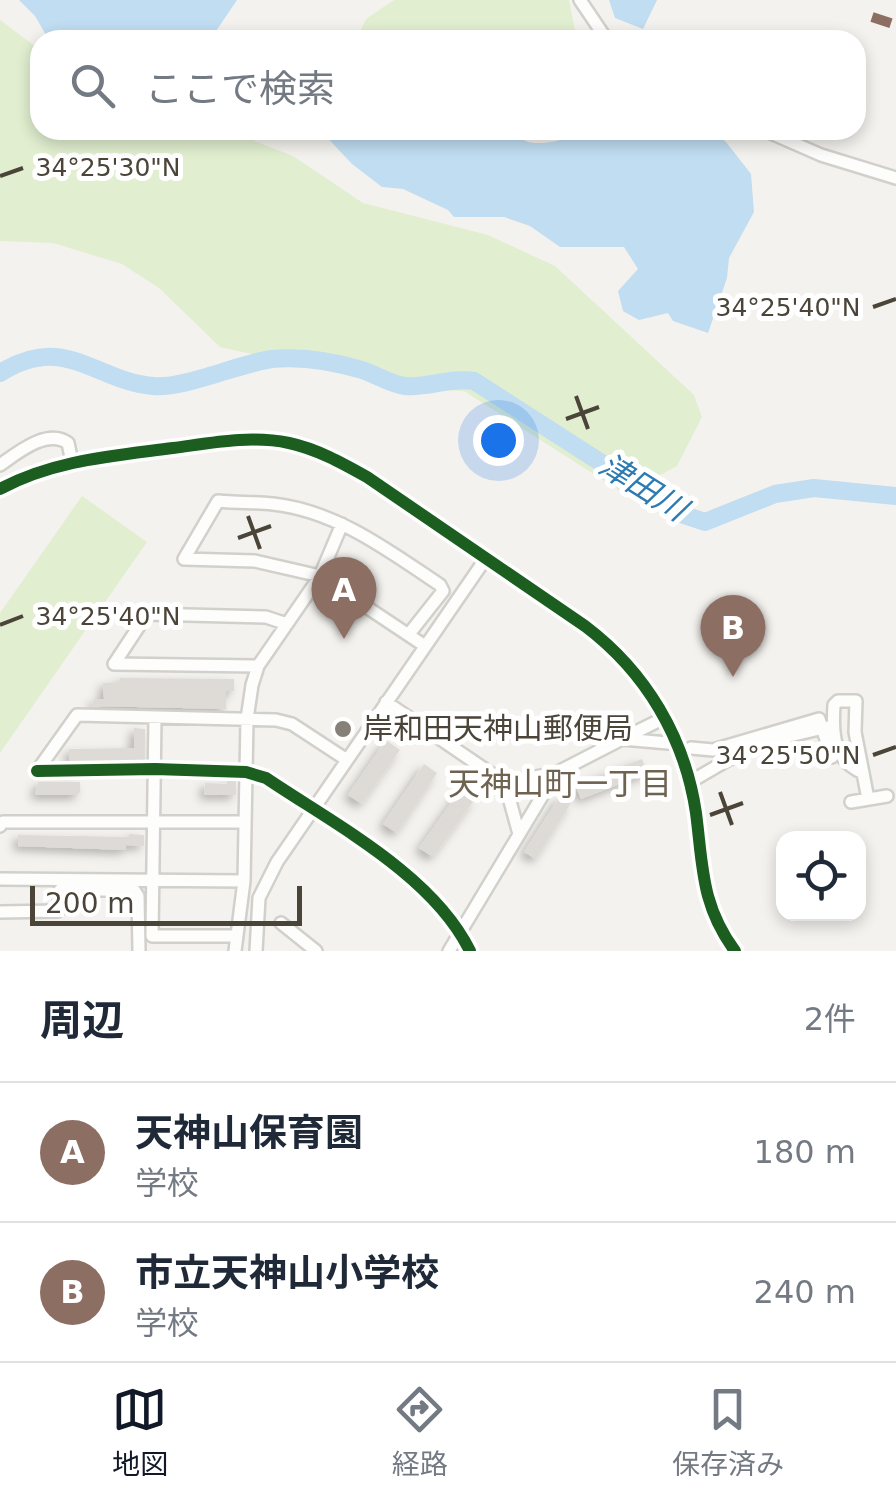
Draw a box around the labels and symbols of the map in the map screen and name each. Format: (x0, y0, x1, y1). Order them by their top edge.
text: 34°25'30"N (35, 153, 181, 182)
text: 34°25'40"N (715, 293, 861, 322)
your location (473, 415, 524, 466)
water label: 津田川 (592, 445, 696, 530)
pin: A (312, 556, 376, 639)
pin: B (700, 594, 766, 677)
text: 34°25'40"N (35, 602, 181, 631)
place label: 岸和田天神山郵便局 (363, 711, 633, 746)
marker: 岸和田天神山郵便局 (332, 718, 354, 740)
text: 34°25'50"N (715, 741, 861, 770)
district label: 天神山町一丁目 (448, 765, 672, 803)
scale bar (30, 881, 302, 926)

